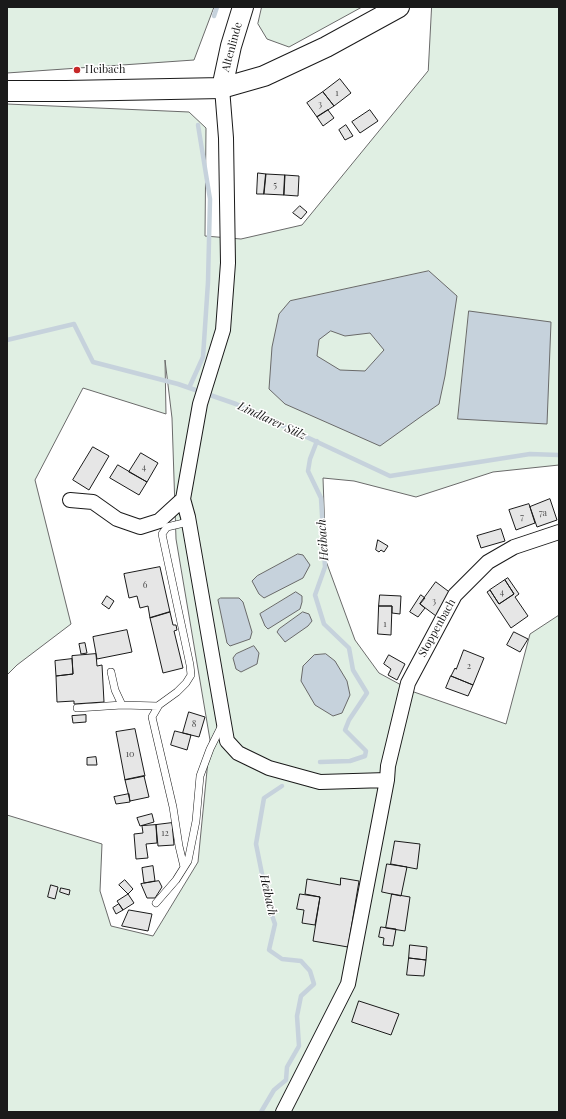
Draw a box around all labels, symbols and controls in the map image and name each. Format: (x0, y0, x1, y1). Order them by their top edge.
street label: Altenlinde (219, 21, 245, 73)
place label: Heibach (85, 63, 125, 77)
marker: Heibach (72, 65, 82, 75)
house number: 1 (335, 88, 339, 98)
house number: 3 (318, 99, 322, 109)
house number: 5 (273, 180, 277, 190)
water label: Lindlarer Sülz (235, 399, 309, 443)
house number: 4 (142, 462, 146, 472)
house number: 7a (539, 508, 547, 518)
house number: 7 (520, 512, 524, 522)
water label: Heibach (314, 519, 332, 561)
house number: 6 (143, 580, 147, 590)
house number: 4 (500, 587, 504, 597)
house number: 3 (432, 596, 436, 606)
street label: Stoppenbach (416, 597, 458, 659)
house number: 1 (383, 619, 387, 629)
house number: 2 (467, 661, 471, 671)
house number: 8 (192, 719, 196, 729)
house number: 10 (126, 749, 134, 759)
house number: 12 (161, 828, 169, 838)
water label: Heibach (256, 873, 280, 917)

